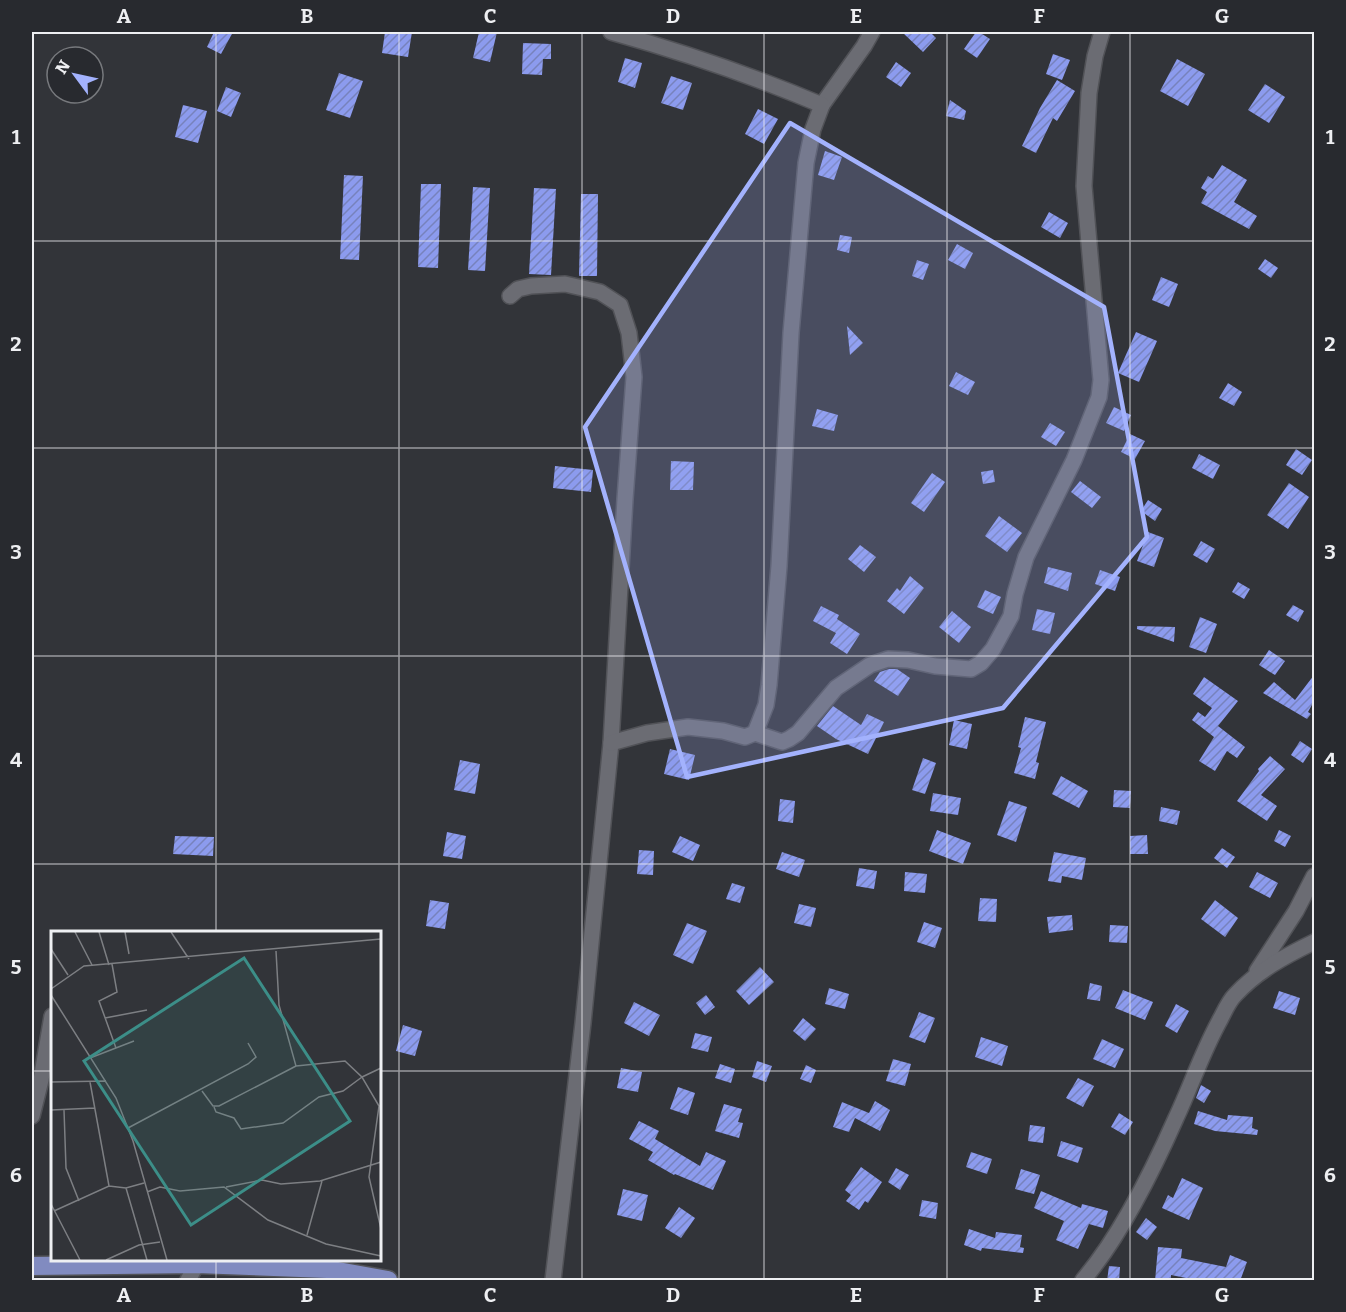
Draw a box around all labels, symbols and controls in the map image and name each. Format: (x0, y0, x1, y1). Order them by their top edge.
text: A (117, 4, 132, 28)
text: B (301, 4, 314, 28)
text: C (484, 4, 496, 28)
text: D (666, 4, 680, 28)
text: E (850, 4, 862, 28)
text: F (1033, 4, 1045, 28)
text: G (1215, 4, 1229, 28)
north arrow (45, 45, 105, 105)
text: N (52, 57, 74, 77)
text: 1 (12, 125, 21, 149)
text: 1 (1326, 125, 1335, 149)
text: 2 (10, 332, 22, 356)
text: 2 (1324, 332, 1336, 356)
text: 3 (10, 540, 22, 564)
text: 3 (1324, 540, 1336, 564)
text: 4 (10, 748, 22, 772)
text: 4 (1324, 748, 1336, 772)
inset map (51, 931, 381, 1261)
text: 5 (11, 955, 22, 979)
text: 5 (1325, 955, 1336, 979)
text: 6 (10, 1163, 22, 1187)
text: 6 (1324, 1163, 1336, 1187)
text: A (117, 1283, 132, 1307)
text: B (301, 1283, 314, 1307)
text: C (484, 1283, 496, 1307)
text: D (666, 1283, 680, 1307)
text: E (850, 1283, 862, 1307)
text: F (1033, 1283, 1045, 1307)
text: G (1215, 1283, 1229, 1307)

